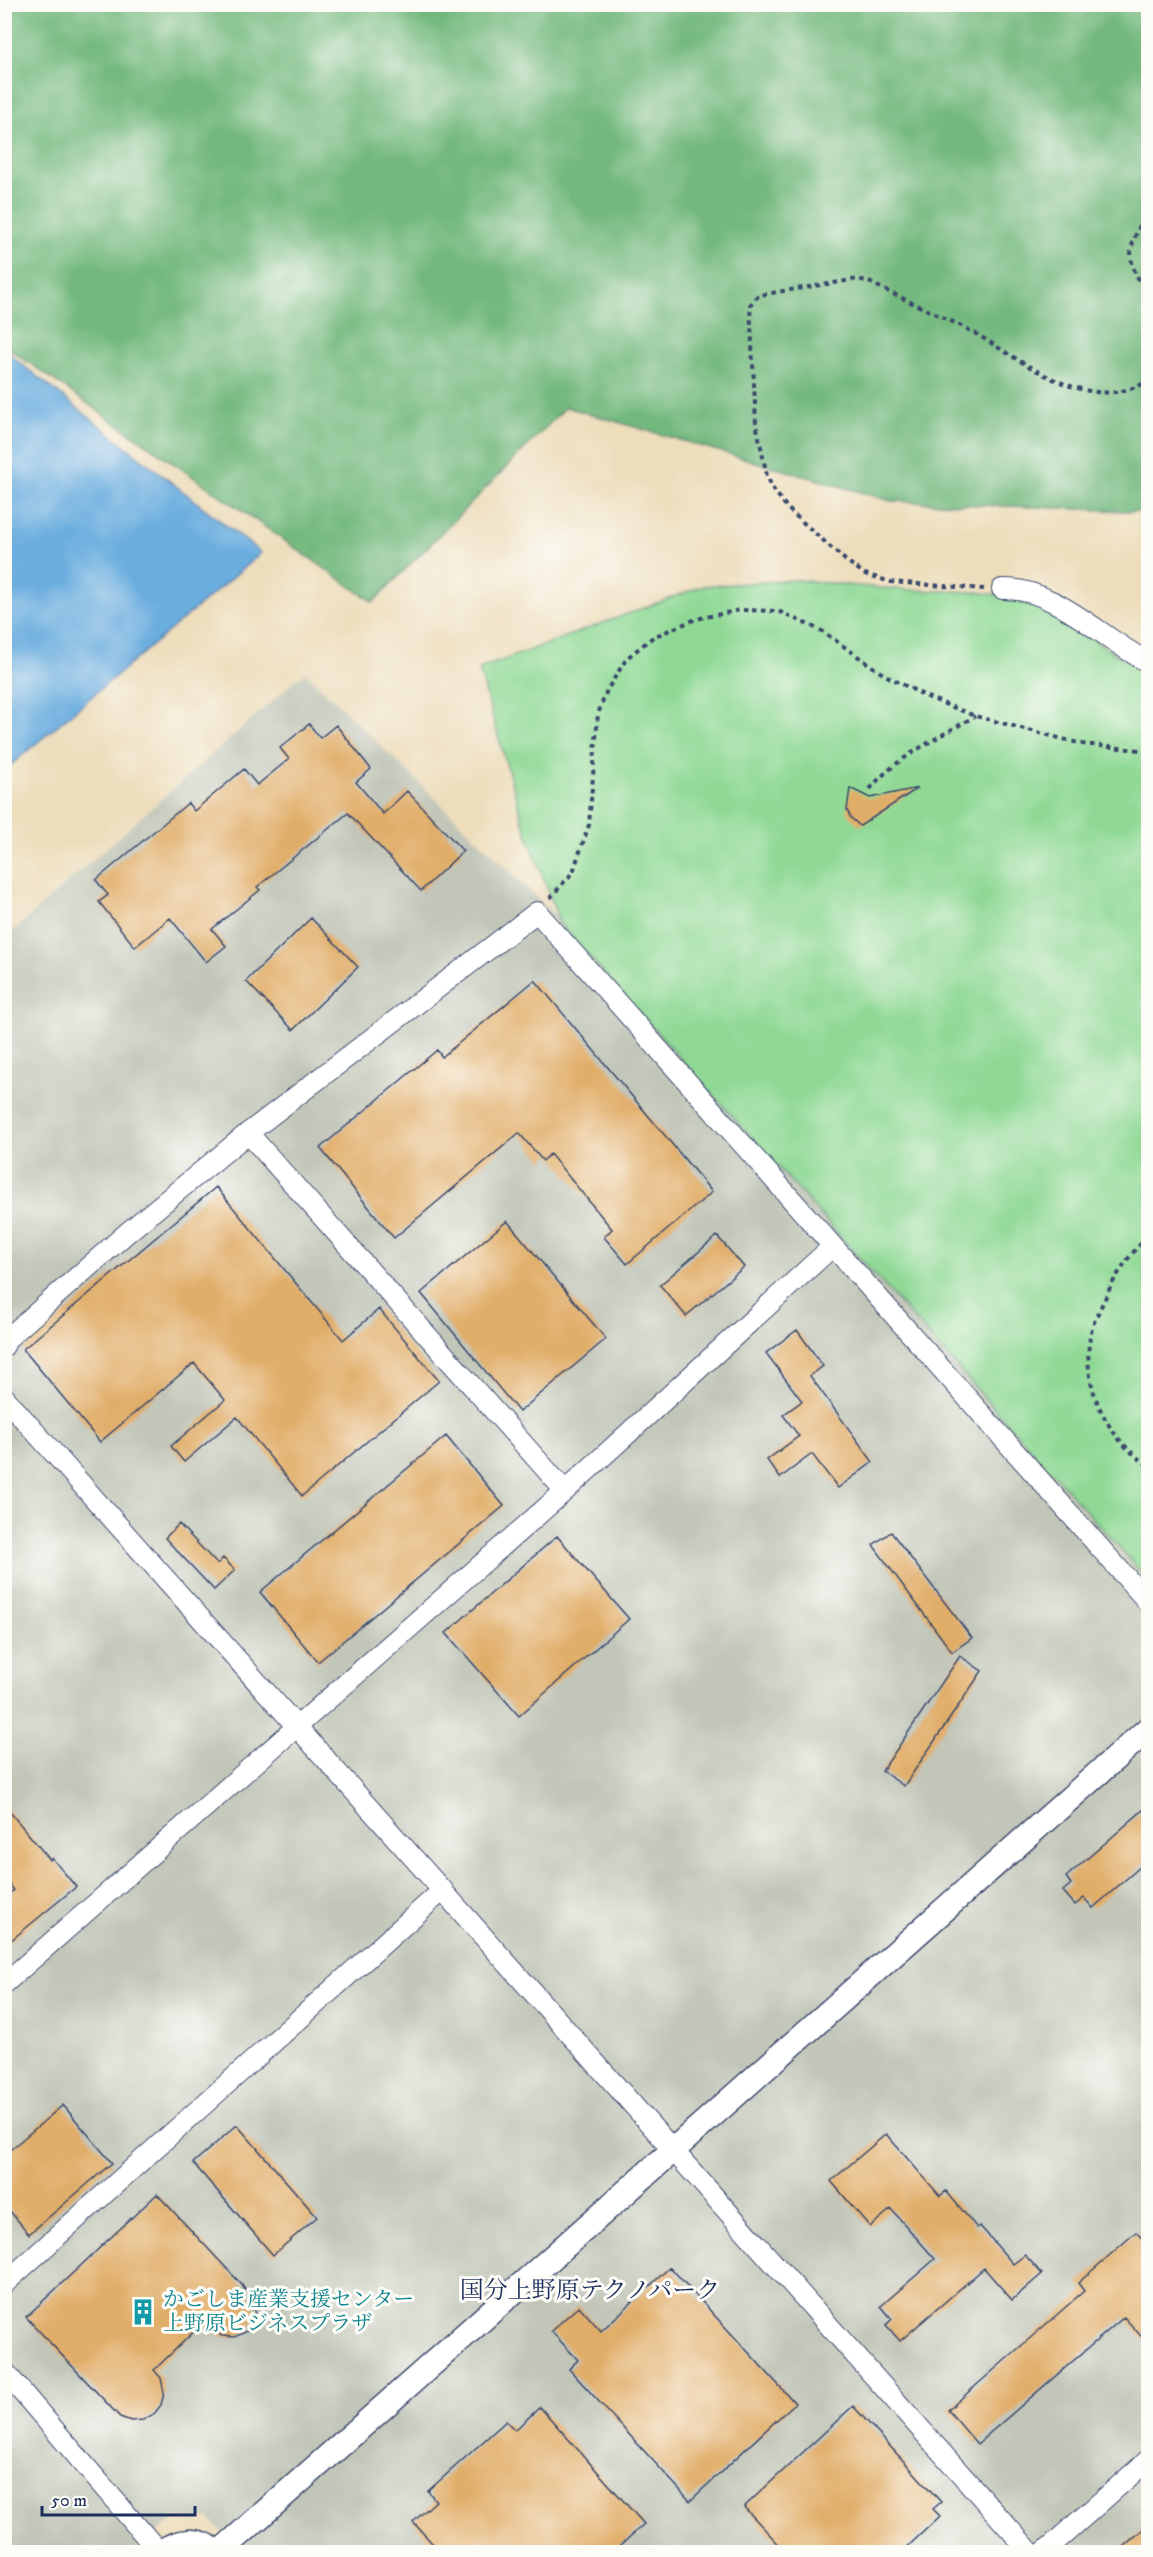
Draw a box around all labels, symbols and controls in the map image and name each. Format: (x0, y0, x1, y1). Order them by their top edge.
district label: 国分上野原テクノパーク (460, 2276, 720, 2306)
place label: かごしま産業支援センター 上野原ビジネスプラザ (163, 2287, 414, 2337)
building icon: かごしま産業支援センター 上野原ビジネスプラザ (128, 2297, 158, 2327)
scale bar (42, 2479, 195, 2517)
text: 50 m (51, 2490, 87, 2512)

